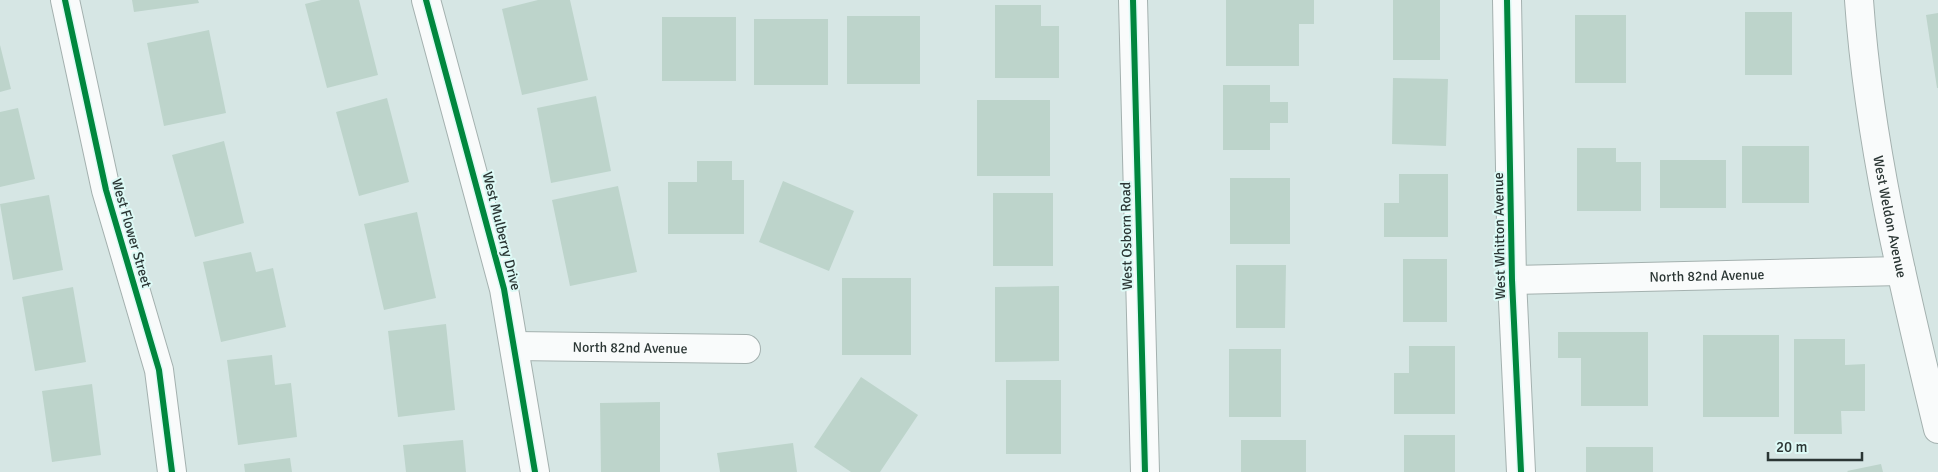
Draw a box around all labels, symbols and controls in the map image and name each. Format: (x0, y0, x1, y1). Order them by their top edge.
street label: West Weldon Avenue (1869, 154, 1910, 279)
street label: West Mulberry Drive (479, 170, 524, 292)
street label: West Whitton Avenue (1490, 172, 1509, 300)
street label: West Flower Street (108, 177, 155, 290)
street label: West Osborn Road (1117, 182, 1136, 290)
street label: North 82nd Avenue (1649, 266, 1765, 286)
street label: North 82nd Avenue (572, 339, 688, 357)
scale bar (1768, 430, 1862, 462)
text: 20 m (1776, 438, 1807, 456)

